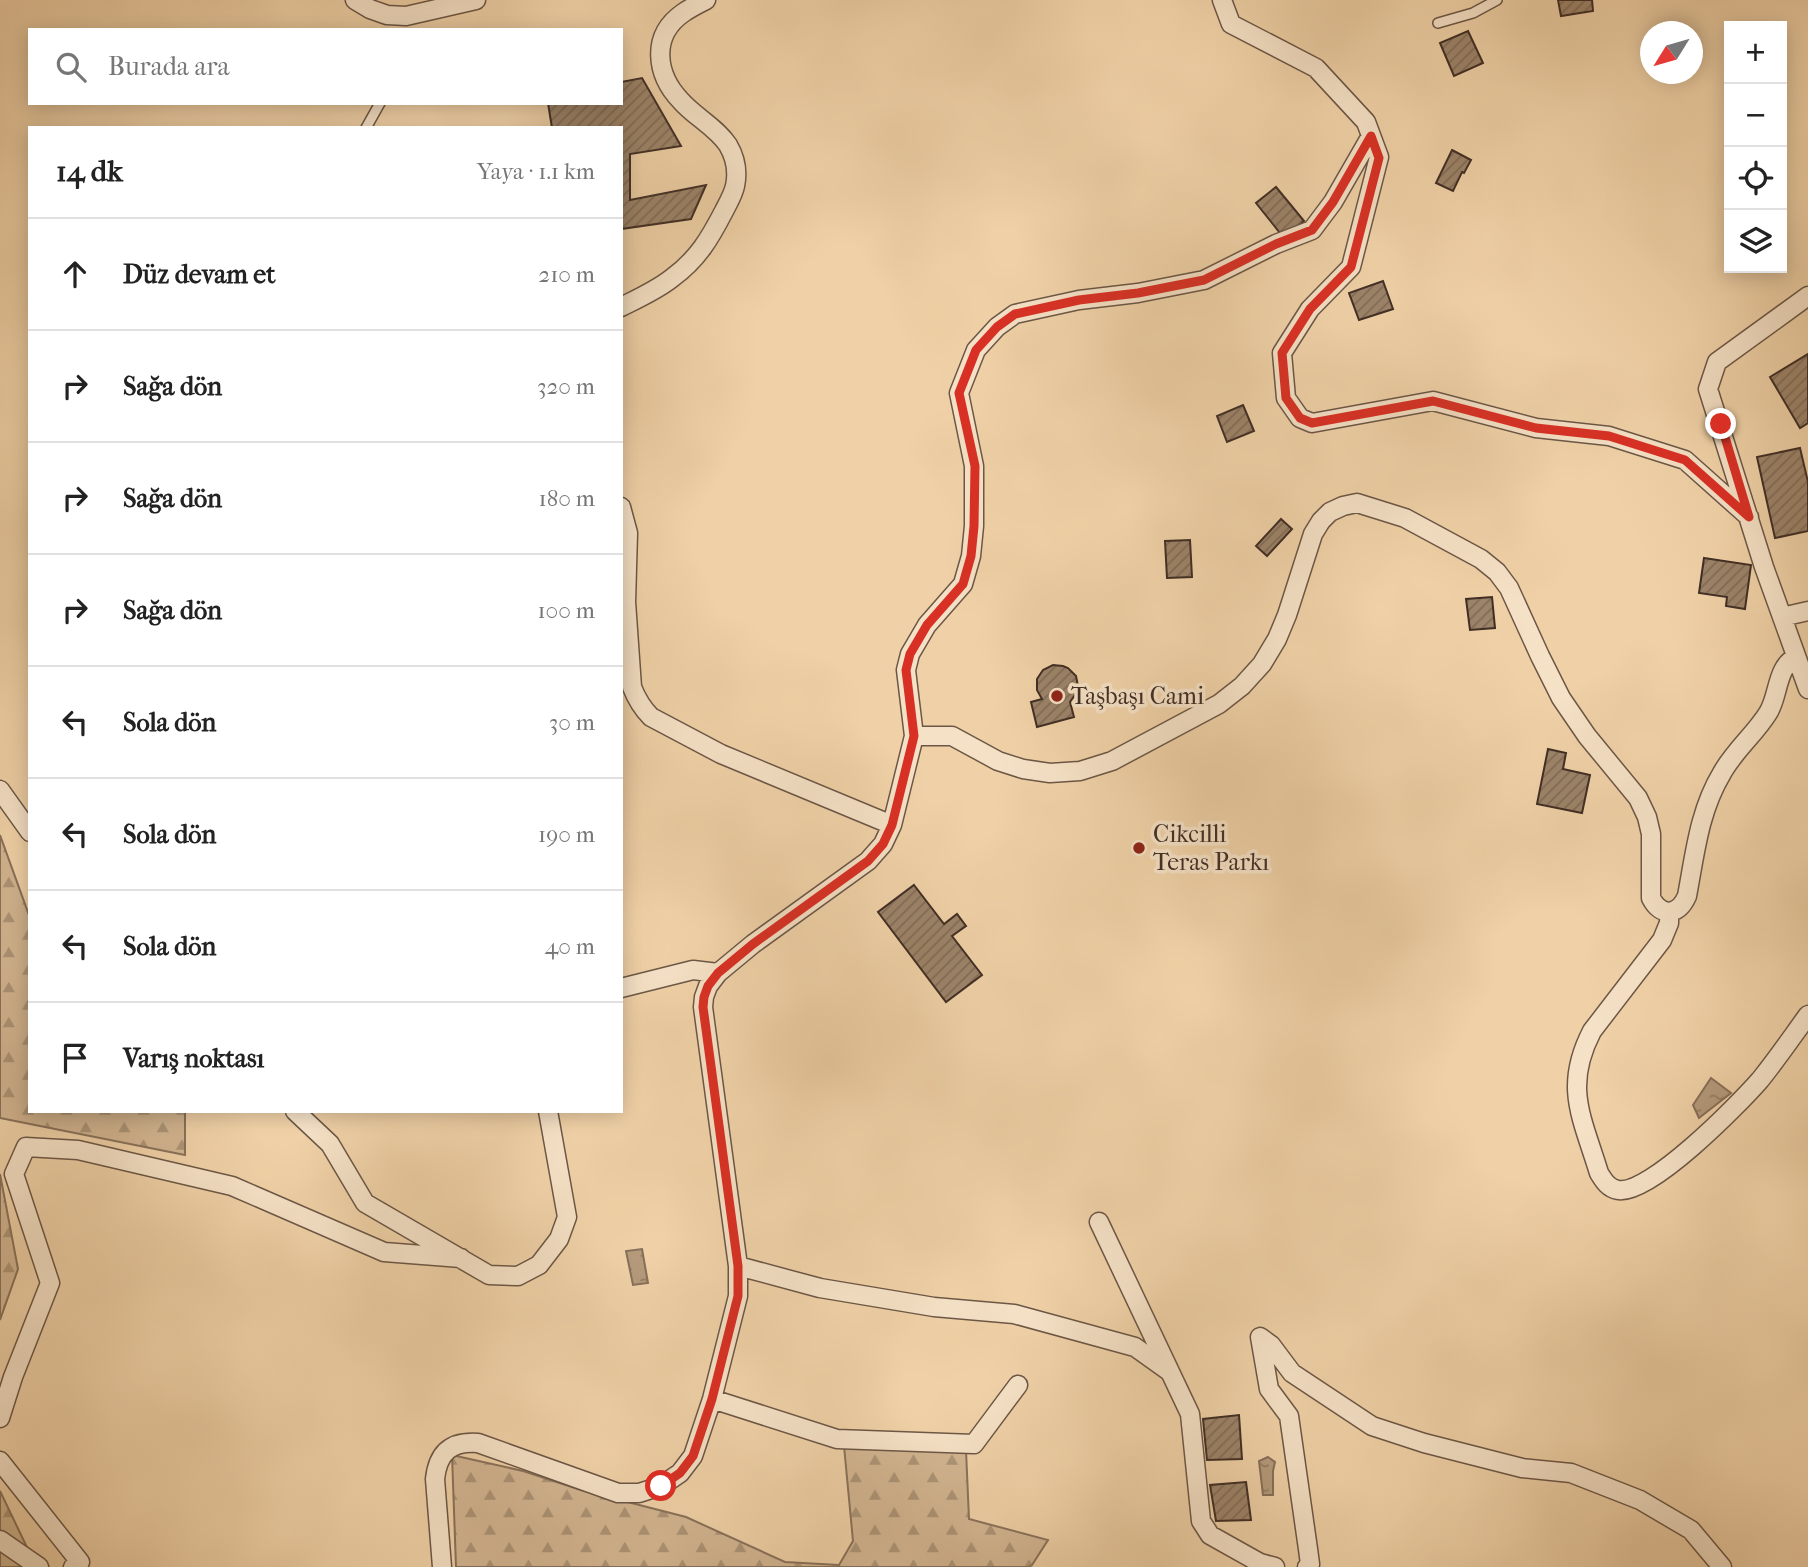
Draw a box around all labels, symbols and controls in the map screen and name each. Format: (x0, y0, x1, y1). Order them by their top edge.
north arrow (1640, 21, 1703, 84)
map controls (1724, 21, 1787, 273)
button: + (1724, 21, 1787, 84)
search box (28, 28, 623, 105)
icon: search (52, 48, 90, 86)
text: Burada ara (108, 51, 230, 82)
button: − (1724, 84, 1787, 147)
button: locate (1724, 147, 1787, 210)
text: 14 dk (56, 154, 123, 189)
text: Yaya · 1.1 km (477, 158, 595, 185)
button: layers (1724, 210, 1787, 273)
icon: ahead (56, 255, 94, 293)
text: Düz devam et (123, 259, 276, 290)
text: 210 m (538, 261, 595, 288)
icon: right (56, 367, 94, 405)
text: Sağa dön (123, 371, 222, 402)
text: 320 m (537, 373, 595, 400)
route end (1705, 408, 1736, 439)
icon: right (56, 479, 94, 517)
text: Sağa dön (123, 483, 222, 514)
text: 180 m (538, 485, 595, 512)
icon: right (56, 591, 94, 629)
text: Sağa dön (123, 595, 222, 626)
text: 100 m (537, 597, 595, 624)
place label: Taşbaşı Cami (1071, 682, 1204, 711)
marker: Taşbaşı Cami (1049, 688, 1065, 704)
icon: left (56, 703, 94, 741)
text: Sola dön (123, 707, 216, 738)
text: 30 m (549, 709, 595, 736)
icon: left (56, 815, 94, 853)
text: Sola dön (123, 819, 216, 850)
place label: Cikcilli Teras Parkı (1153, 820, 1269, 876)
text: 190 m (538, 821, 595, 848)
marker: Cikcilli Teras Parkı (1131, 840, 1147, 856)
icon: left (56, 927, 94, 965)
text: Sola dön (123, 931, 216, 962)
text: 40 m (545, 933, 595, 960)
icon: arrive (56, 1039, 94, 1077)
text: Varış noktası (123, 1043, 264, 1074)
route start (645, 1470, 676, 1501)

